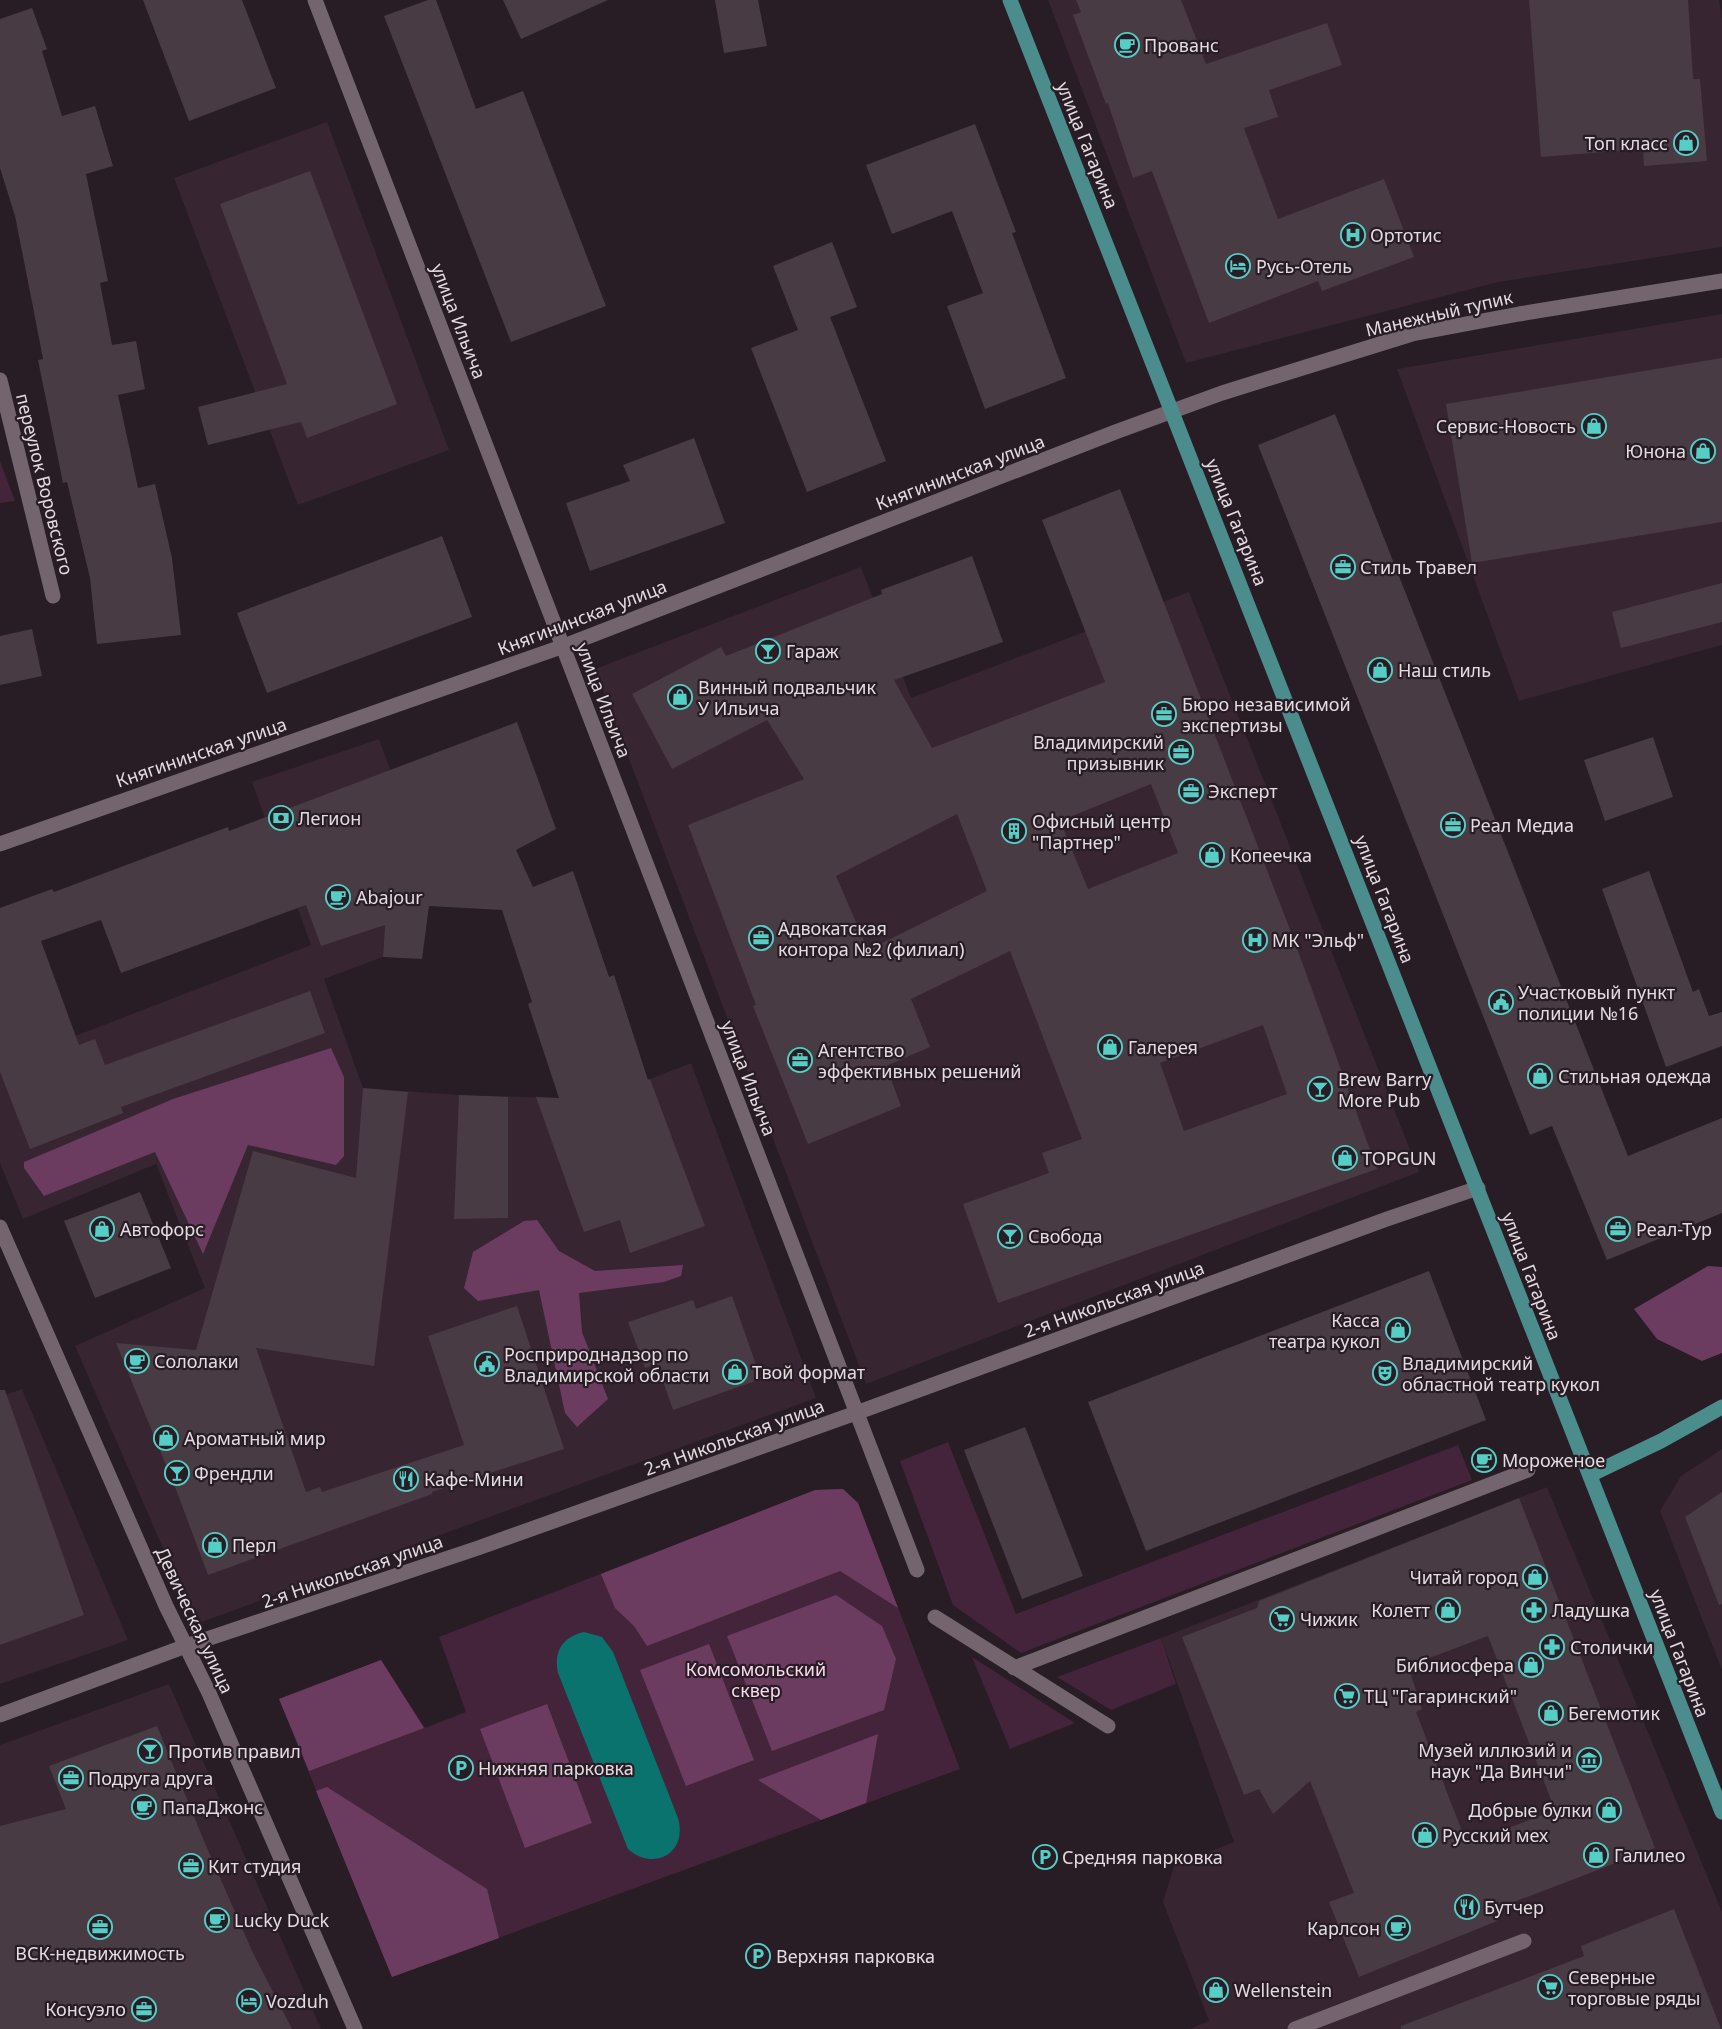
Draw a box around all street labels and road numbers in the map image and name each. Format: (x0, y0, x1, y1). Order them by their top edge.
street label: улица Гагарина (1052, 78, 1124, 212)
street label: улица Ильича (426, 260, 492, 382)
street label: Манежный тупик (1363, 284, 1515, 342)
street label: переулок Воровского (11, 391, 79, 577)
street label: Княгининская улица (872, 429, 1048, 515)
street label: улица Гагарина (1201, 455, 1273, 589)
street label: Княгининская улица (494, 574, 670, 660)
street label: улица Ильича (571, 639, 637, 761)
street label: Княгининская улица (112, 711, 290, 793)
street label: улица Гагарина (1350, 832, 1420, 966)
street label: улица Ильича (716, 1017, 782, 1139)
street label: улица Гагарина (1497, 1209, 1567, 1343)
street label: 2-я Никольская улица (1021, 1255, 1207, 1343)
street label: 2-я Никольская улица (641, 1393, 827, 1481)
street label: 2-я Никольская улица (258, 1529, 446, 1613)
street label: Девическая улица (151, 1543, 239, 1697)
street label: улица Гагарина (1645, 1586, 1715, 1720)

